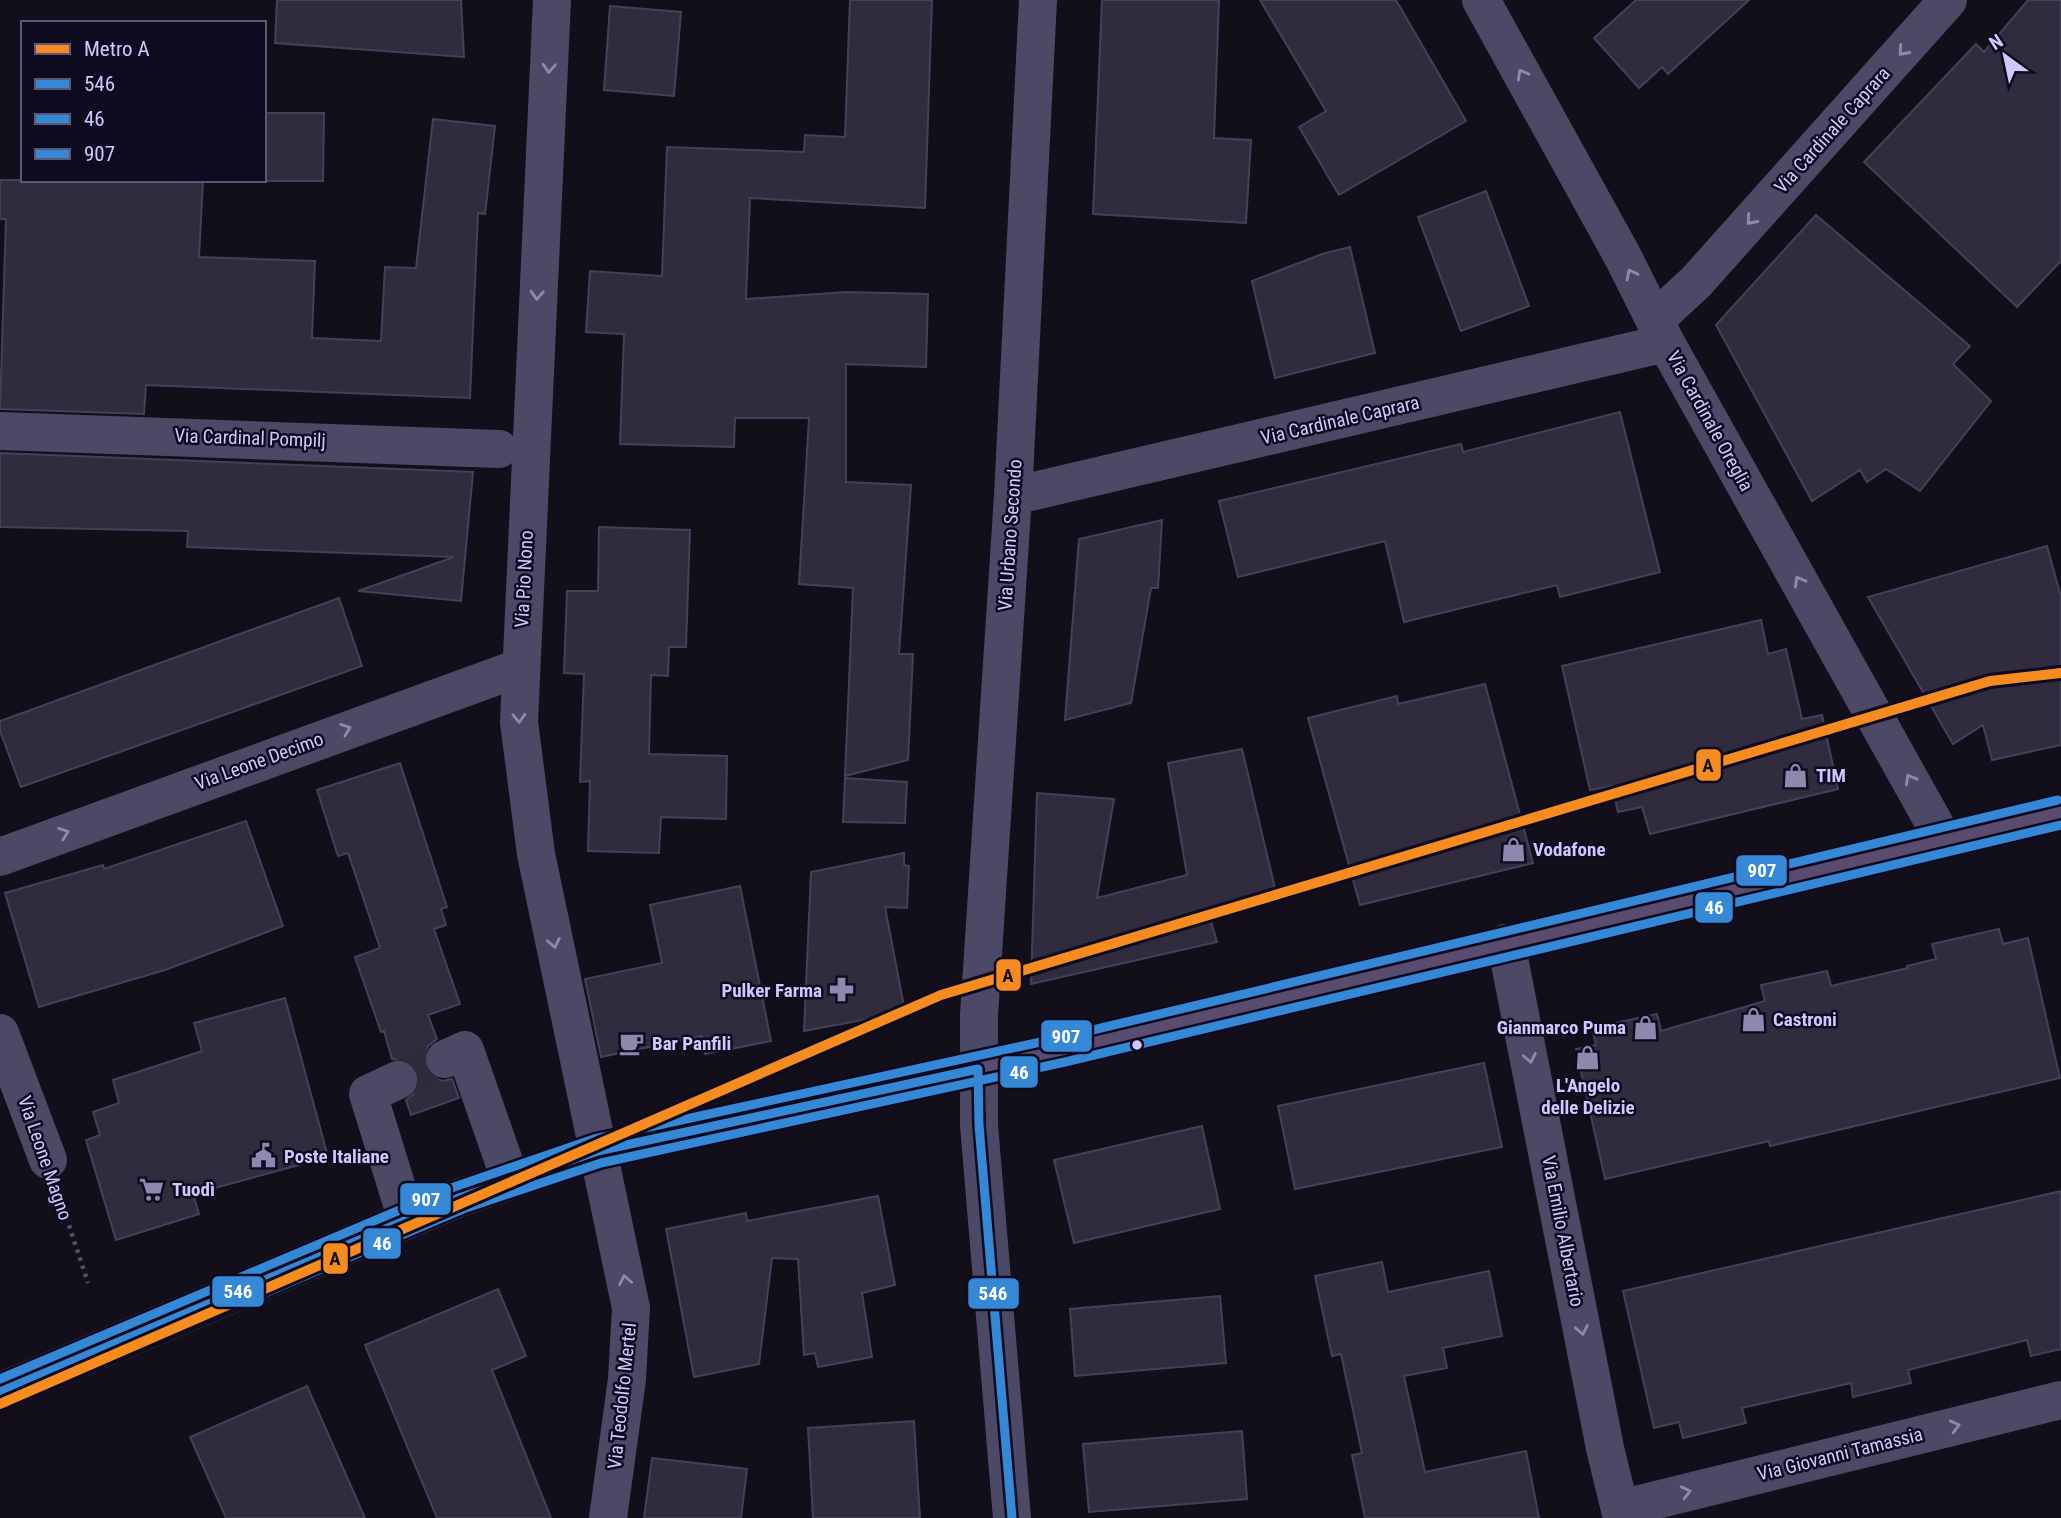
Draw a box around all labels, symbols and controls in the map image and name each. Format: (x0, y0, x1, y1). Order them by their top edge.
legend (21, 21, 266, 182)
north arrow (1970, 21, 2040, 91)
text: N (1985, 29, 2007, 55)
text: Metro A (84, 37, 150, 61)
one-way arrow (1899, 43, 1911, 56)
street label: Via Cardinale Caprara (1769, 62, 1895, 198)
one-way arrow (541, 63, 556, 74)
one-way arrow (1517, 69, 1530, 81)
text: 546 (84, 72, 115, 96)
text: 46 (84, 107, 105, 131)
text: 907 (84, 142, 115, 166)
one-way arrow (1747, 212, 1759, 225)
one-way arrow (1626, 269, 1640, 281)
one-way arrow (530, 290, 545, 301)
street label: Via Cardinale Oreglia (1662, 347, 1758, 495)
street label: Via Cardinale Caprara (1259, 391, 1421, 449)
street label: Via Cardinal Pompilj (174, 424, 326, 452)
street label: Via Urbano Secondo (993, 459, 1027, 611)
street label: Via Pio Nono (510, 530, 538, 628)
one-way arrow (1794, 575, 1807, 588)
one-way arrow (511, 714, 527, 724)
one-way arrow (340, 723, 352, 737)
street label: Via Leone Decimo (192, 727, 326, 795)
line badge: A (1695, 748, 1722, 782)
text: A (1702, 754, 1714, 777)
shop icon: TIM (1782, 761, 1810, 789)
place label: TIM (1816, 764, 1846, 787)
one-way arrow (1905, 774, 1918, 787)
one-way arrow (58, 827, 70, 841)
shop icon: Vodafone (1499, 835, 1527, 863)
place label: Vodafone (1533, 838, 1606, 861)
line badge: 907 (1735, 854, 1788, 887)
text: 907 (1748, 859, 1776, 882)
line badge: 46 (1694, 891, 1734, 924)
text: 46 (1704, 896, 1724, 919)
one-way arrow (546, 937, 561, 949)
line badge: A (995, 958, 1022, 992)
text: A (1002, 964, 1014, 987)
pharmacy icon: Pulker Farma (828, 976, 856, 1004)
place label: Pulker Farma (721, 979, 822, 1002)
shop icon: Castroni (1739, 1005, 1767, 1033)
place label: Castroni (1773, 1008, 1837, 1031)
shop icon: Gianmarco Puma (1632, 1013, 1660, 1041)
place label: Gianmarco Puma (1497, 1016, 1626, 1039)
line badge: 907 (1040, 1019, 1093, 1053)
text: 907 (1052, 1025, 1080, 1048)
cafe icon: Bar Panfili (618, 1029, 646, 1057)
place label: Bar Panfili (652, 1032, 731, 1055)
unlabelled marker (1130, 1038, 1144, 1052)
shop icon: L'Angelo delle Delizie (1574, 1043, 1602, 1071)
one-way arrow (1522, 1052, 1537, 1064)
line badge: 46 (999, 1055, 1039, 1089)
text: 46 (1009, 1061, 1029, 1084)
place label: L'Angelo delle Delizie (1541, 1074, 1635, 1119)
street label: Via Leone Magno (13, 1093, 77, 1223)
public building icon: Poste Italiane (250, 1142, 278, 1170)
place label: Poste Italiane (284, 1145, 389, 1168)
street label: Via Emilio Albertario (1537, 1153, 1589, 1309)
supermarket icon: Tuodì (138, 1175, 166, 1203)
place label: Tuodì (172, 1178, 215, 1201)
line badge: 907 (399, 1182, 452, 1216)
text: 907 (412, 1188, 440, 1211)
line badge: 46 (362, 1227, 402, 1260)
text: 46 (372, 1232, 392, 1255)
line badge: A (322, 1242, 349, 1275)
text: A (329, 1247, 341, 1270)
one-way arrow (619, 1274, 634, 1286)
line badge: 546 (211, 1275, 265, 1308)
line badge: 546 (967, 1277, 1020, 1310)
text: 546 (224, 1280, 252, 1303)
text: 546 (979, 1282, 1007, 1305)
street label: Via Teodolfo Mertel (603, 1322, 641, 1470)
one-way arrow (1574, 1324, 1589, 1336)
one-way arrow (1949, 1420, 1961, 1434)
street label: Via Giovanni Tamassia (1755, 1422, 1925, 1486)
one-way arrow (1680, 1486, 1692, 1500)

